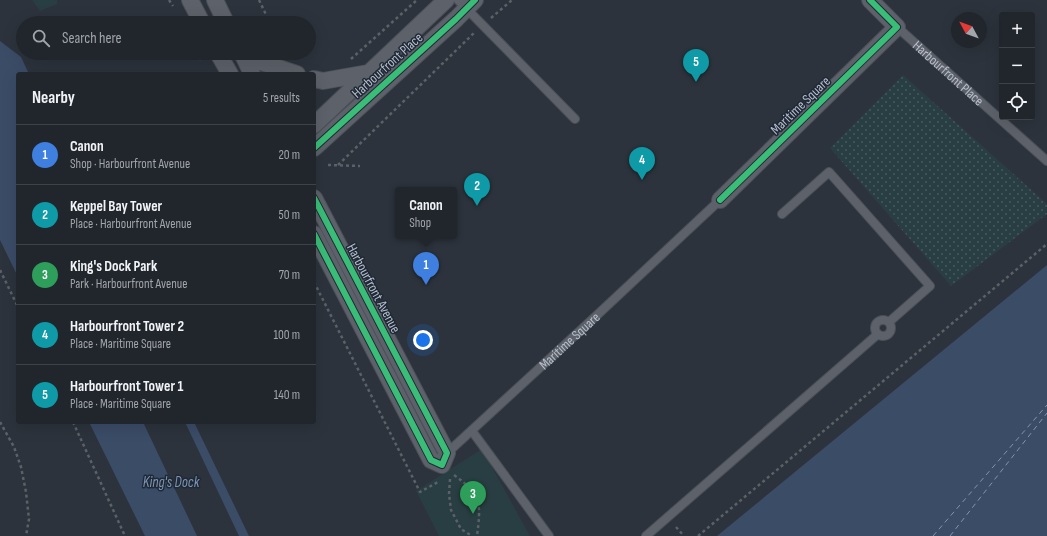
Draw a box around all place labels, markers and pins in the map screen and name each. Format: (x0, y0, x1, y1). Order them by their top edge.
pin: 5 (683, 49, 709, 82)
pin: 4 (629, 147, 655, 180)
pin: 2 (464, 173, 490, 206)
pin: 1 (413, 252, 439, 285)
pin: 3 (460, 481, 486, 514)

